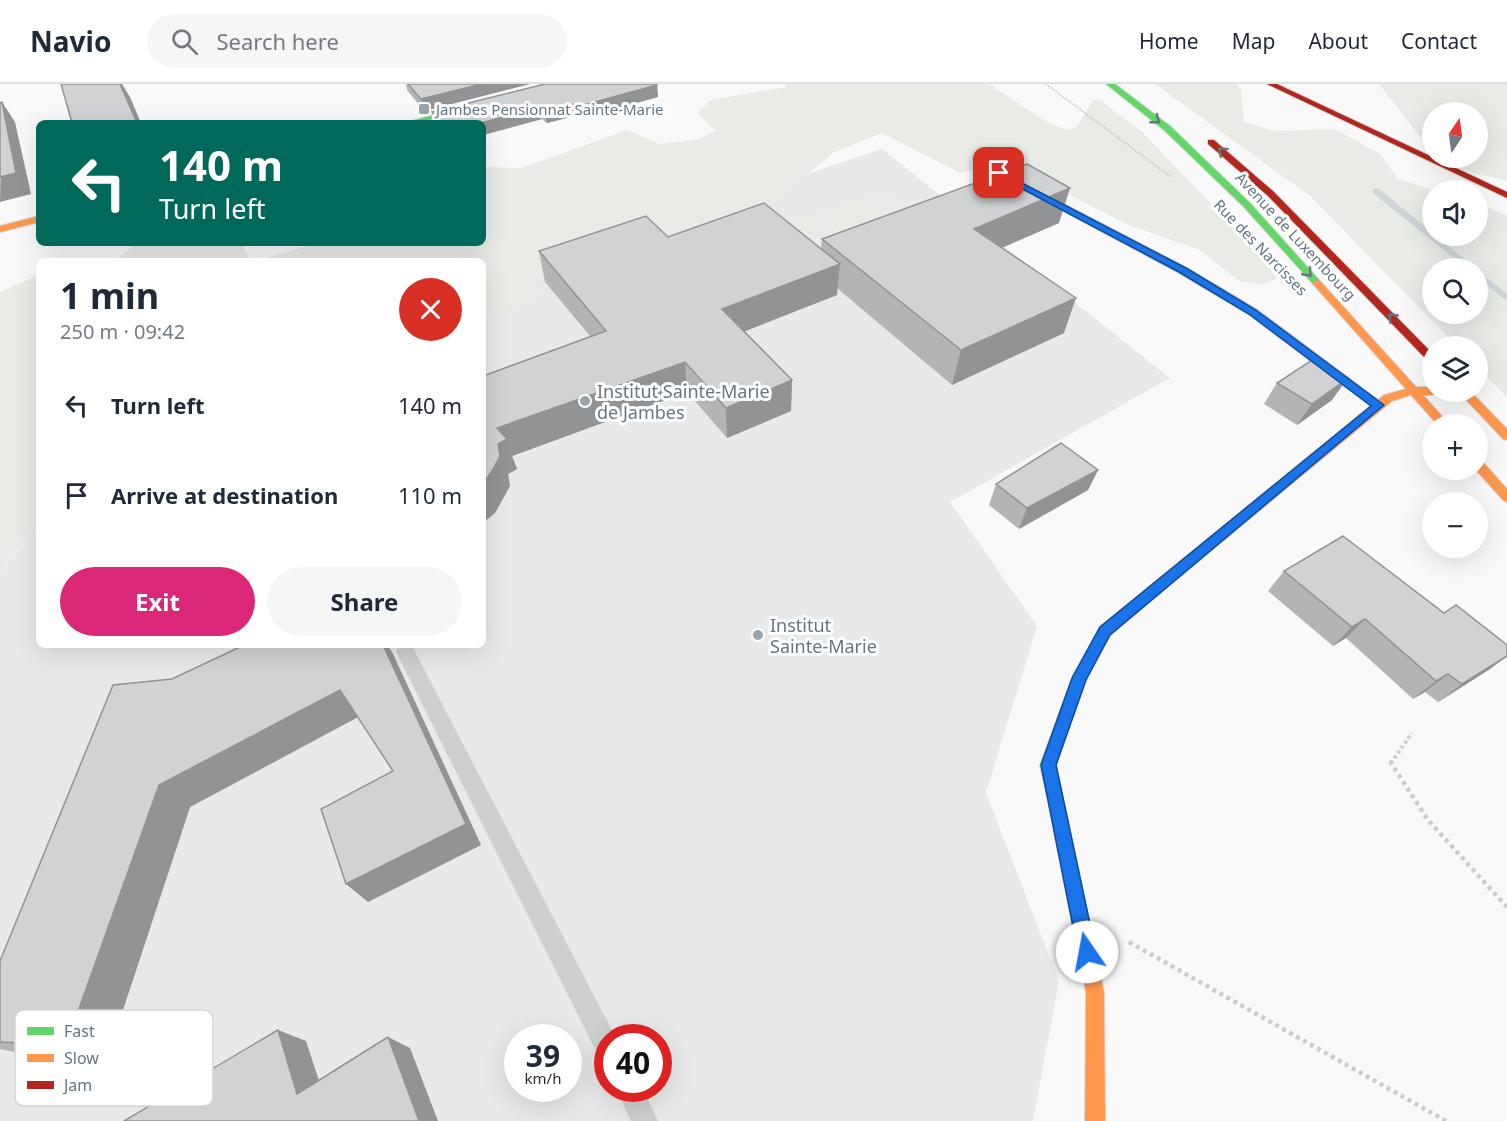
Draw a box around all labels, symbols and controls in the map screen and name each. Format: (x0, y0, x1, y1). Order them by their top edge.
search box (147, 14, 567, 68)
text: Navio (30, 22, 111, 60)
icon: search (168, 25, 201, 58)
text: Search here (216, 26, 339, 56)
text: Home (1139, 27, 1199, 55)
text: Map (1232, 27, 1275, 55)
text: About (1308, 27, 1368, 55)
text: Contact (1401, 27, 1477, 55)
place label: Jambes Pensionnat Sainte-Marie (434, 99, 664, 119)
marker: Jambes Pensionnat Sainte-Marie (417, 102, 431, 116)
north arrow (1422, 102, 1488, 168)
map controls (1422, 102, 1488, 558)
one-way arrow (1150, 113, 1161, 124)
text: 140 m (159, 136, 283, 193)
icon: left (60, 144, 138, 222)
pin (973, 147, 1024, 198)
one-way arrow (1218, 147, 1229, 158)
icon: arrive (982, 156, 1015, 189)
street label: Avenue de Luxembourg (1231, 168, 1361, 304)
button: sound (1422, 180, 1488, 246)
text: Turn left (159, 190, 265, 227)
street label: Rue des Narcisses (1210, 195, 1312, 299)
button: search (1422, 258, 1488, 324)
one-way arrow (1301, 266, 1312, 277)
text: 1 min (60, 271, 159, 320)
button: close (399, 278, 462, 341)
one-way arrow (1388, 313, 1399, 324)
text: 250 m · 09:42 (60, 318, 185, 345)
button: layers (1422, 336, 1488, 402)
place label: Institut Sainte-Marie de Jambes (597, 379, 770, 424)
icon: left (60, 389, 93, 422)
text: Turn left (111, 390, 205, 420)
text: 140 m (398, 390, 462, 420)
marker: Institut Sainte-Marie de Jambes (578, 394, 592, 408)
button: + (1422, 414, 1488, 480)
icon: arrive (60, 479, 93, 512)
text: Arrive at destination (111, 480, 338, 510)
text: 110 m (398, 480, 462, 510)
button: − (1422, 492, 1488, 558)
button: Exit (60, 567, 255, 636)
button: Share (267, 567, 462, 636)
place label: Institut Sainte-Marie (770, 613, 877, 658)
marker: Institut Sainte-Marie (751, 628, 765, 642)
position arrow (1055, 920, 1119, 984)
legend (15, 1010, 213, 1106)
text: Fast (64, 1020, 95, 1042)
speed limit sign: 40 (594, 1024, 672, 1102)
text: 39 (526, 1035, 560, 1076)
text: Slow (64, 1047, 99, 1069)
text: km/h (525, 1068, 561, 1088)
text: Jam (62, 1074, 92, 1096)

